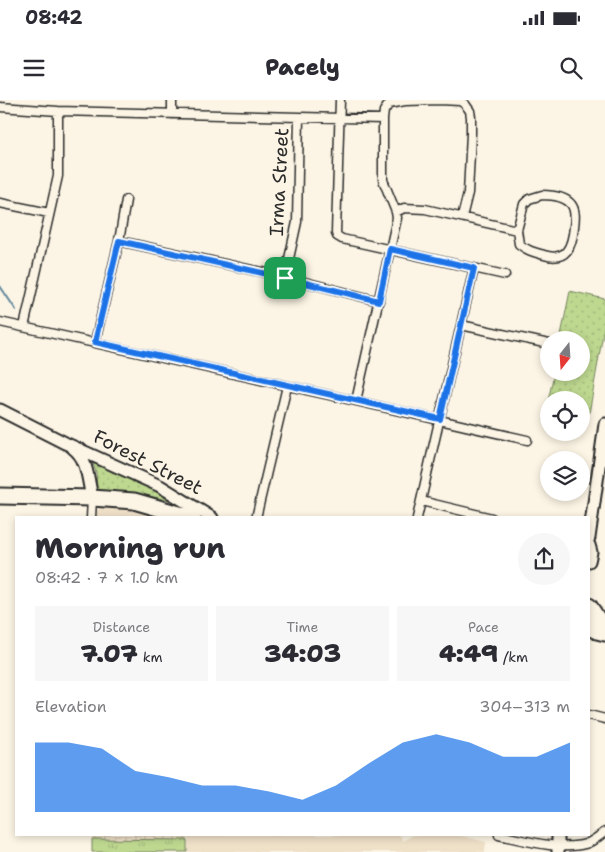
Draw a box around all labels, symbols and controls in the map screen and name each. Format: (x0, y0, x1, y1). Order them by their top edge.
text: 08:42 (25, 5, 82, 30)
text: Pacely (265, 53, 340, 82)
icon: menu (20, 54, 48, 82)
icon: search (557, 54, 585, 82)
street label: Irma Street (264, 127, 294, 237)
pin (264, 257, 306, 299)
icon: arrive (271, 264, 299, 292)
north arrow (540, 331, 590, 381)
map controls (540, 331, 590, 501)
button: locate (540, 391, 590, 441)
street label: Forest Street (89, 424, 207, 500)
button: layers (540, 451, 590, 501)
text: Morning run (35, 529, 225, 567)
button: share (518, 533, 570, 585)
text: 08:42 · 7 × 1.0 km (35, 567, 178, 588)
text: Distance (93, 618, 150, 636)
text: Time (286, 618, 319, 636)
text: Pace (468, 618, 499, 636)
text: 7.07 (81, 636, 138, 670)
text: 34:03 (264, 636, 341, 670)
text: 4:49 (439, 636, 498, 670)
text: km (138, 648, 162, 666)
text: /km (498, 648, 528, 666)
text: Elevation (35, 696, 107, 717)
text: 304–313 m (479, 696, 570, 717)

